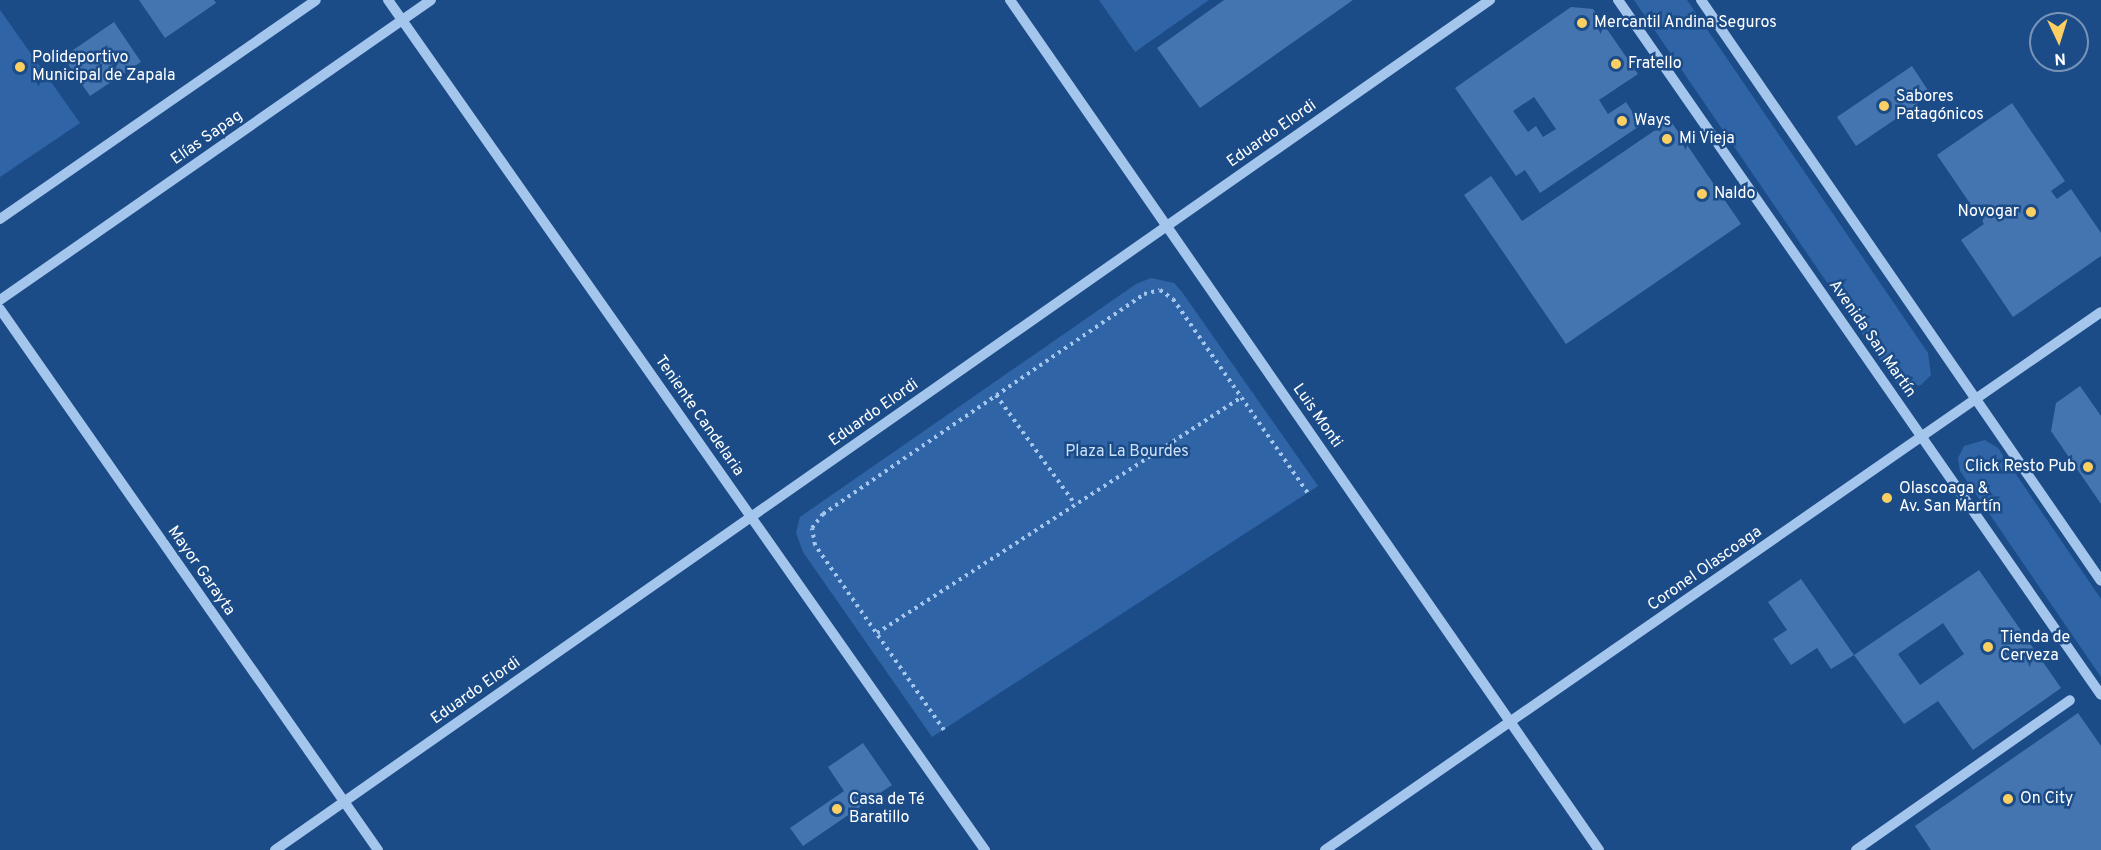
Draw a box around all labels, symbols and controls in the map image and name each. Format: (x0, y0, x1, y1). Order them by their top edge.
north arrow (2029, 12, 2089, 72)
place label: Mercantil Andina Seguros (1594, 13, 1777, 33)
marker: Mercantil Andina Seguros (1575, 16, 1589, 30)
place label: Polideportivo Municipal de Zapala (32, 48, 175, 86)
text: N (2054, 48, 2067, 68)
place label: Fratello (1628, 54, 1682, 74)
marker: Fratello (1609, 57, 1623, 71)
marker: Polideportivo Municipal de Zapala (13, 60, 27, 74)
place label: Sabores Patagónicos (1896, 87, 1984, 125)
street label: Eduardo Elordi (1224, 96, 1320, 172)
marker: Sabores Patagónicos (1877, 99, 1891, 113)
street label: Elías Sapag (168, 106, 246, 170)
place label: Ways (1634, 111, 1671, 131)
marker: Ways (1615, 114, 1629, 128)
place label: Mi Vieja (1679, 129, 1735, 149)
marker: Mi Vieja (1660, 132, 1674, 146)
place label: Naldo (1714, 184, 1755, 204)
marker: Naldo (1695, 187, 1709, 201)
place label: Novogar (1958, 202, 2019, 222)
marker: Novogar (2024, 205, 2038, 219)
street label: Avenida San Martín (1824, 277, 1920, 401)
street label: Teniente Candelaria (650, 352, 748, 480)
street label: Eduardo Elordi (826, 375, 922, 451)
street label: Luis Monti (1288, 380, 1346, 452)
park label: Plaza La Bourdes (1065, 442, 1189, 462)
place label: Click Resto Pub (1965, 457, 2076, 477)
marker: Click Resto Pub (2081, 460, 2095, 474)
place label: Olascoaga & Av. San Martín (1899, 479, 2001, 517)
marker: Olascoaga & Av. San Martín (1880, 491, 1894, 505)
street label: Coronel Olascoaga (1644, 522, 1766, 616)
street label: Mayor Garayta (163, 523, 239, 619)
place label: Tienda de Cerveza (2000, 628, 2070, 666)
marker: Tienda de Cerveza (1981, 640, 1995, 654)
street label: Eduardo Elordi (428, 653, 524, 729)
place label: On City (2020, 789, 2073, 809)
place label: Casa de Té Baratillo (849, 790, 925, 828)
marker: On City (2001, 792, 2015, 806)
marker: Casa de Té Baratillo (830, 802, 844, 816)

